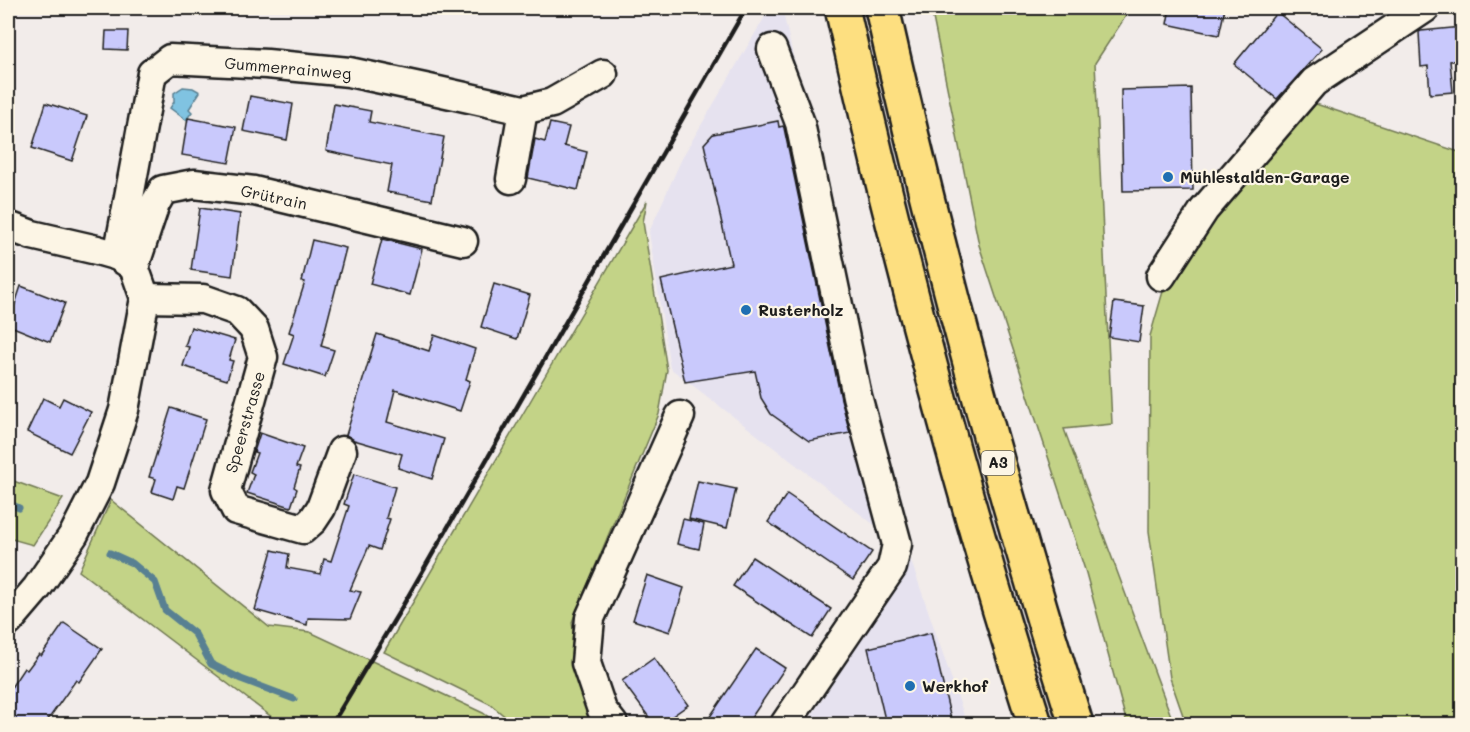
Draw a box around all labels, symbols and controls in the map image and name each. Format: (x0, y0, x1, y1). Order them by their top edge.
street label: Gummerrainweg (224, 51, 352, 84)
place label: Mühlestalden-Garage (1180, 166, 1350, 187)
marker: Mühlestalden-Garage (1161, 170, 1175, 184)
street label: Grütrain (239, 179, 309, 214)
place label: Rusterholz (758, 299, 844, 320)
marker: Rusterholz (739, 303, 753, 317)
street label: Speerstrasse (220, 369, 269, 475)
road number: A3 (982, 451, 1014, 475)
place label: Werkhof (922, 675, 989, 696)
marker: Werkhof (903, 679, 917, 693)

